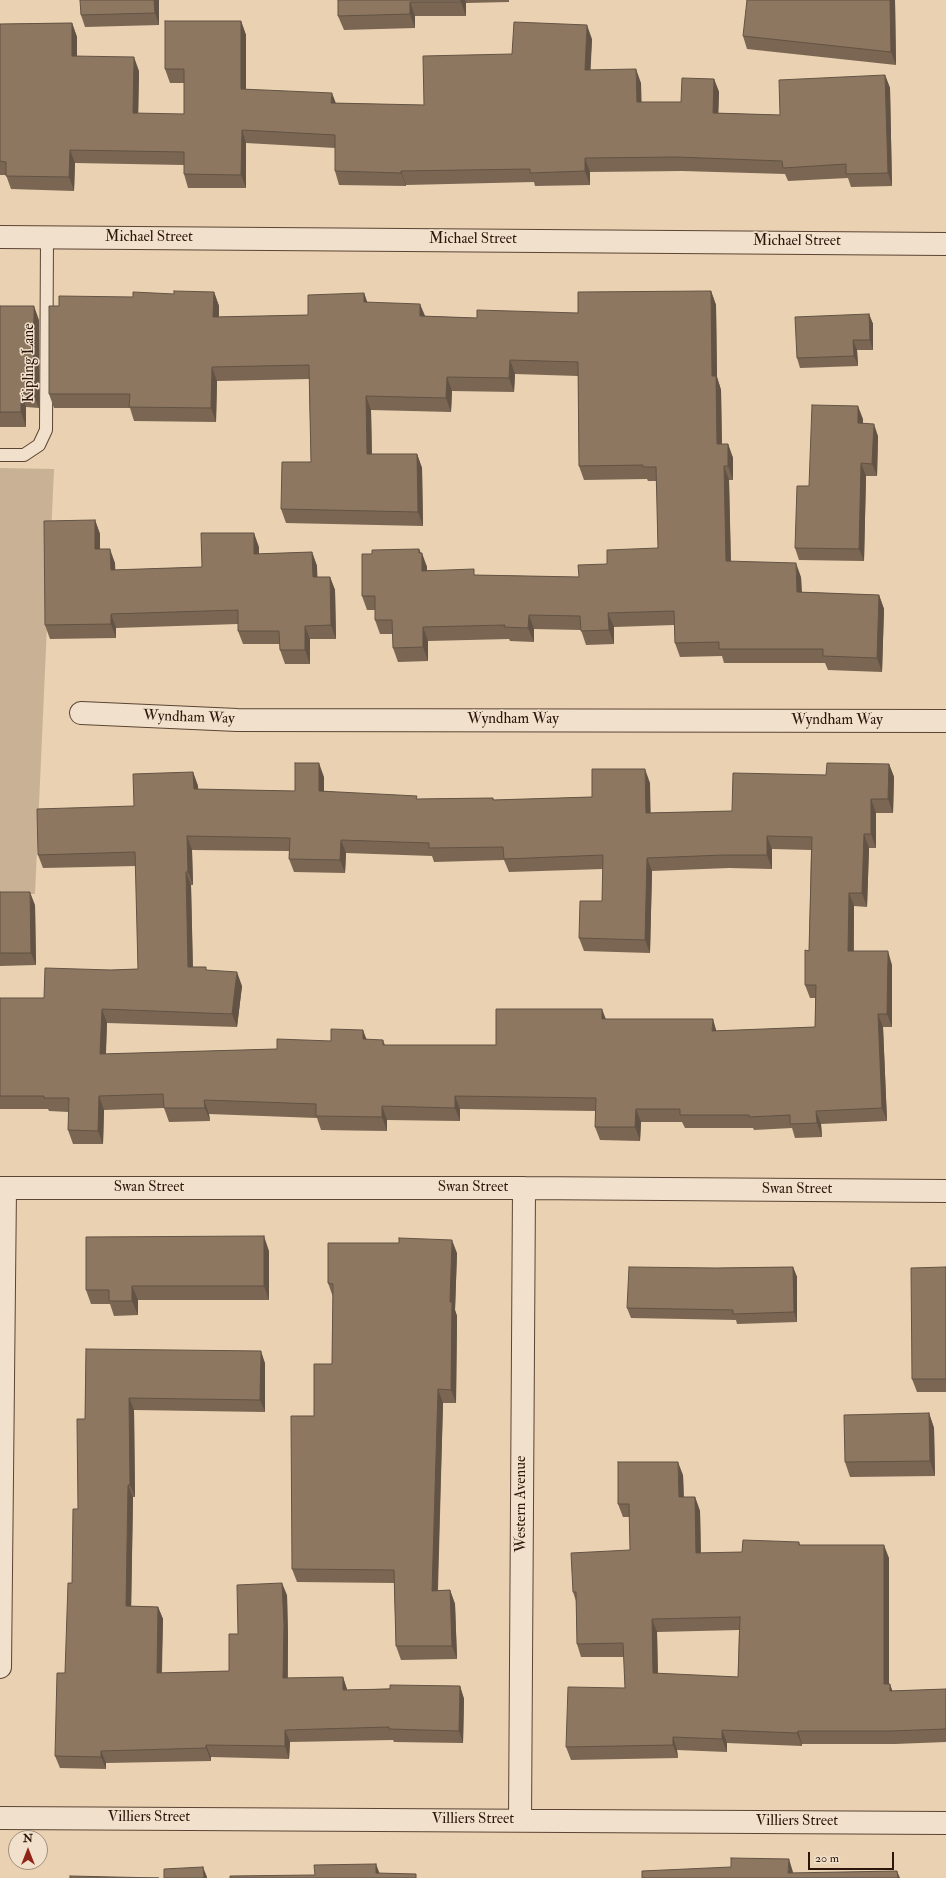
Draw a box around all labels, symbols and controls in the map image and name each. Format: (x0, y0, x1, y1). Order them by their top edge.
street label: Michael Street (105, 229, 193, 247)
street label: Michael Street (429, 231, 517, 249)
street label: Michael Street (753, 233, 841, 251)
street label: Kipling Lane (21, 323, 39, 403)
street label: Wyndham Way (143, 707, 235, 729)
street label: Wyndham Way (467, 711, 559, 729)
street label: Wyndham Way (791, 712, 883, 730)
street label: Swan Street (114, 1179, 184, 1197)
street label: Swan Street (438, 1179, 508, 1197)
street label: Swan Street (762, 1181, 832, 1199)
street label: Western Avenue (513, 1456, 531, 1552)
street label: Villiers Street (108, 1809, 190, 1827)
street label: Villiers Street (432, 1811, 514, 1829)
street label: Villiers Street (756, 1813, 838, 1831)
north arrow (8, 1830, 48, 1870)
text: N (23, 1832, 33, 1845)
scale bar (810, 1844, 896, 1870)
text: 20 m (815, 1851, 839, 1866)

